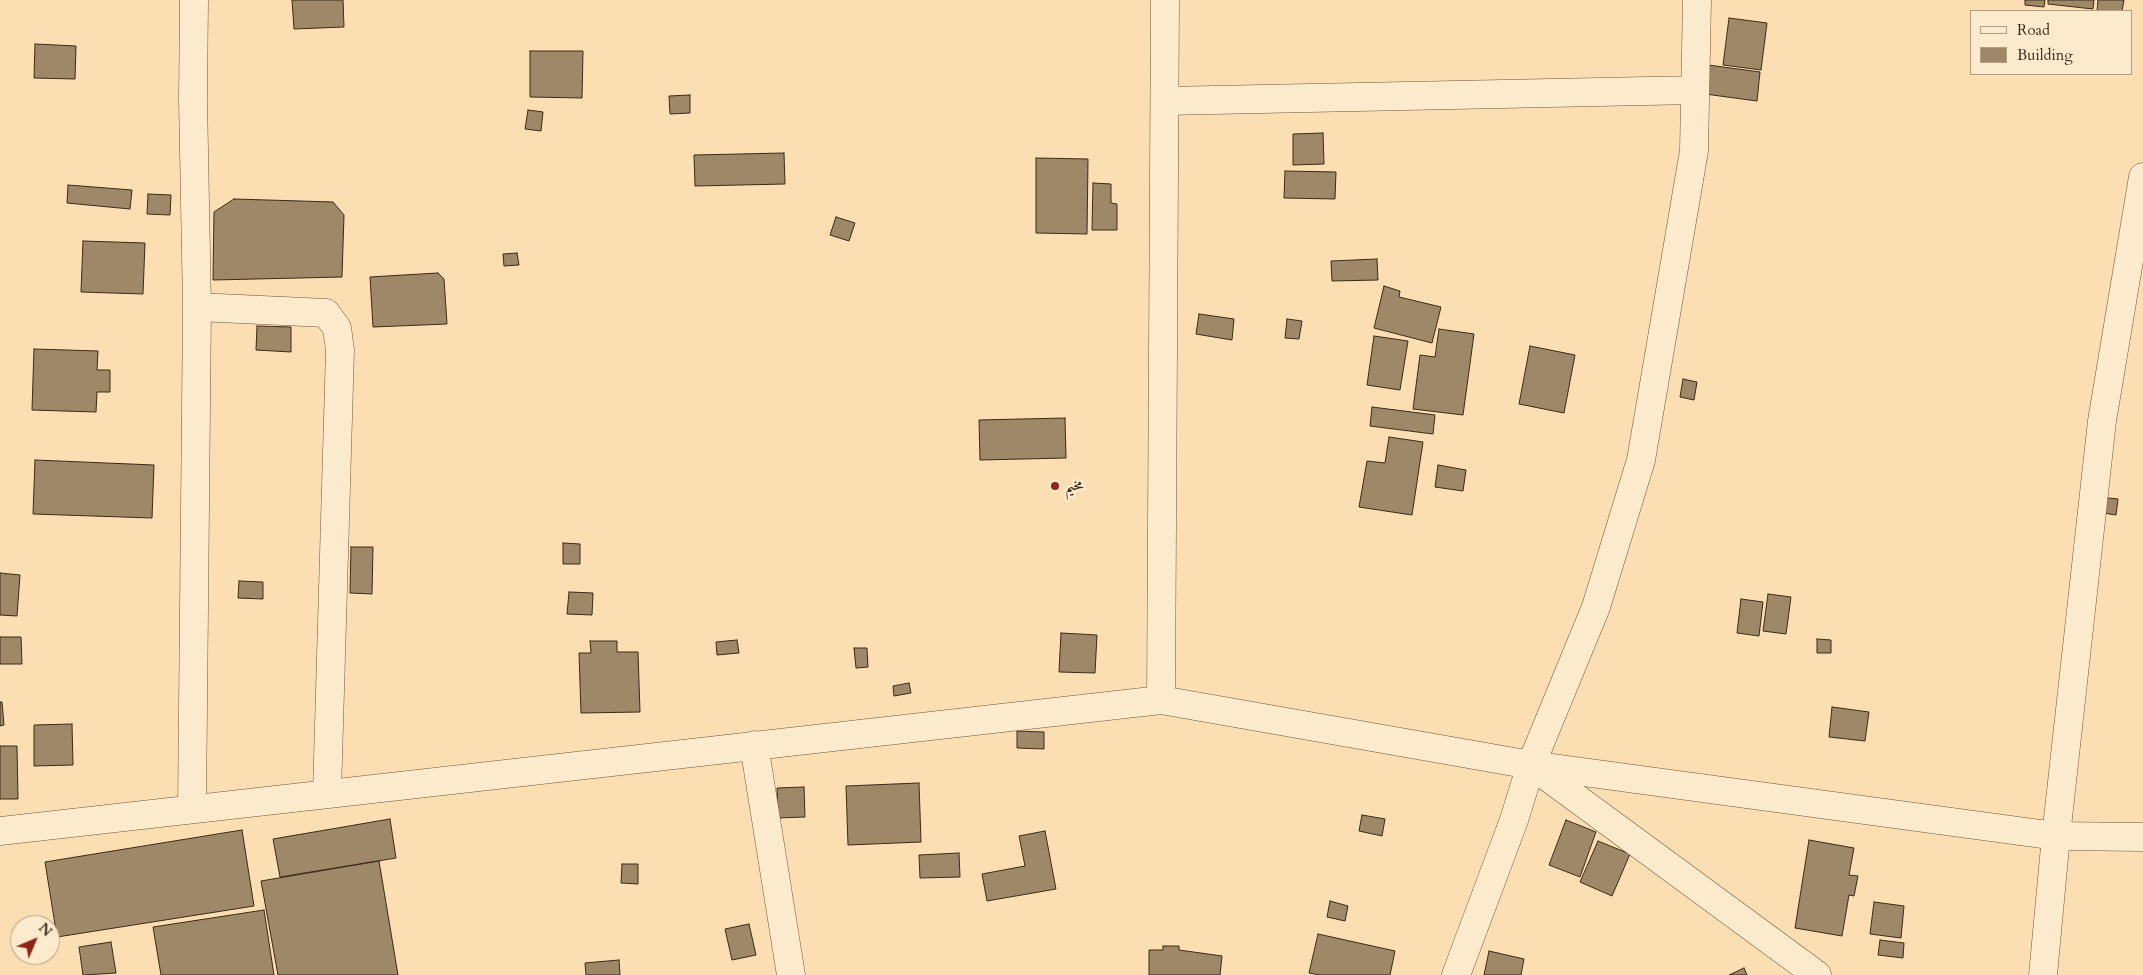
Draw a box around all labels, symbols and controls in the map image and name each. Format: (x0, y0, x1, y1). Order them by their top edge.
legend (1970, 10, 2133, 75)
text: Road (2017, 20, 2050, 40)
text: Building (2017, 45, 2073, 65)
place label: مخيم (1065, 476, 1084, 496)
marker: مخيم (1049, 480, 1061, 492)
north arrow (10, 915, 60, 965)
text: N (34, 919, 56, 941)

